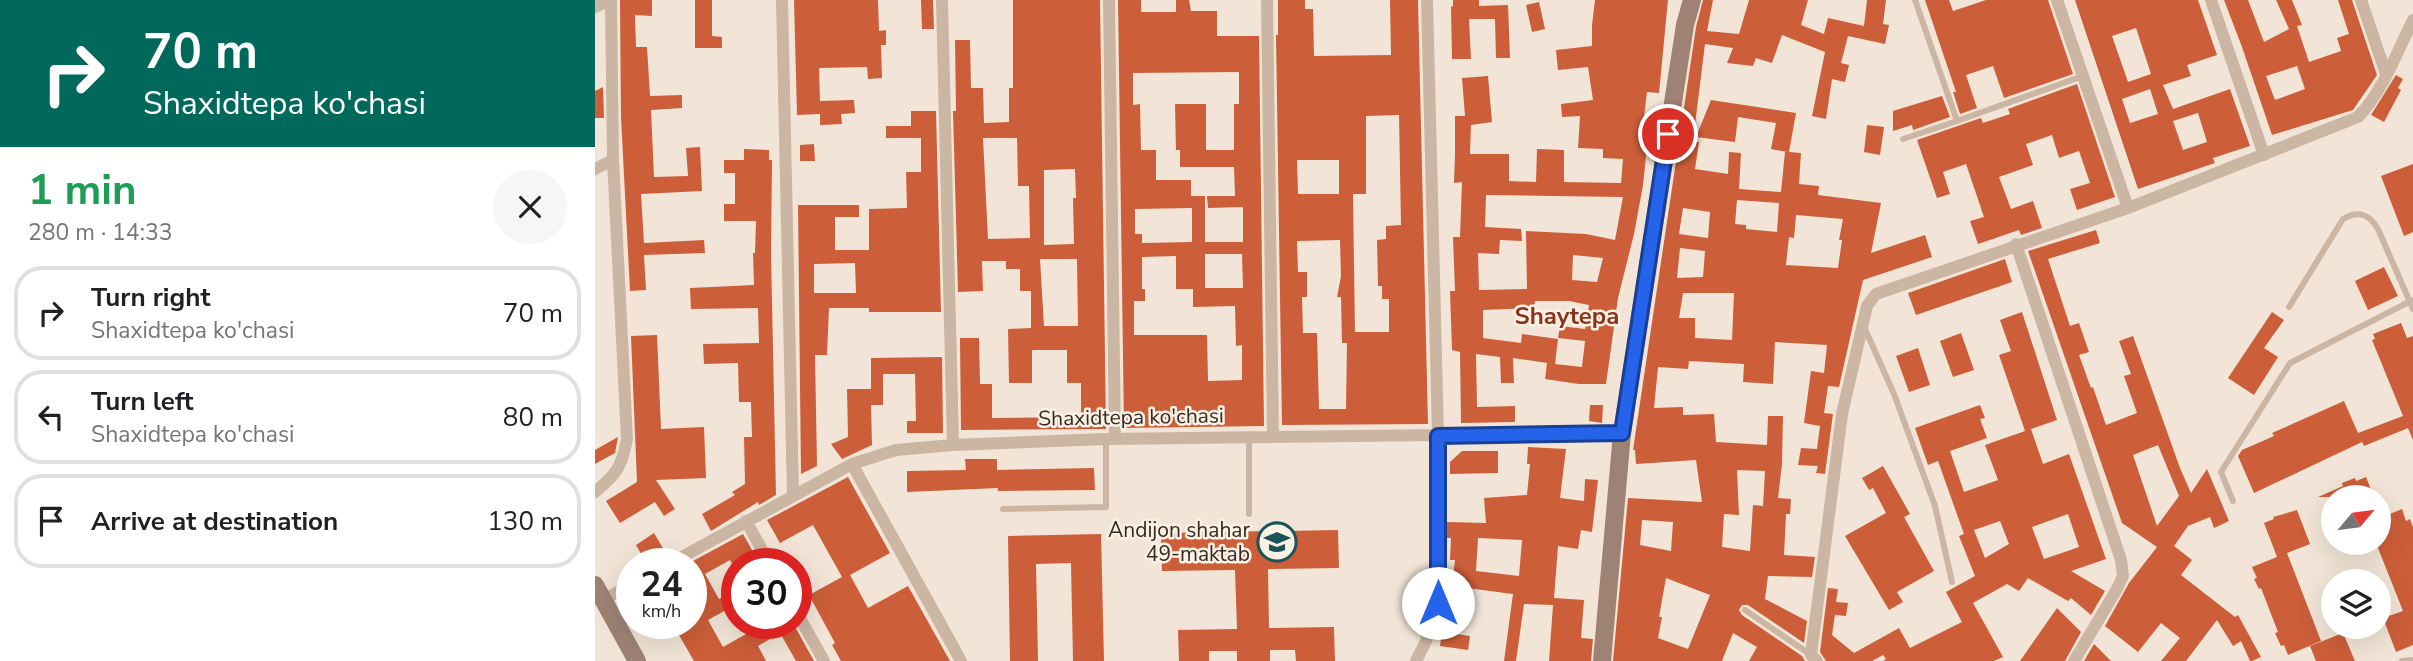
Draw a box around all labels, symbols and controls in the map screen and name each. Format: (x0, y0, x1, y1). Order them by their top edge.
text: 70 m (143, 18, 258, 85)
icon: right (28, 28, 119, 119)
text: Shaxidtepa ko'chasi (143, 82, 426, 125)
pin (1638, 104, 1698, 164)
icon: arrive (1649, 115, 1687, 153)
text: 1 min (28, 162, 137, 219)
button: close (493, 170, 567, 244)
text: 280 m · 14:33 (28, 217, 173, 248)
text: Turn right (91, 280, 210, 315)
icon: right (32, 294, 70, 332)
text: 70 m (503, 296, 563, 331)
district label: Shaytepa (1515, 300, 1619, 332)
text: Shaxidtepa ko'chasi (91, 315, 294, 346)
text: Turn left (91, 384, 194, 419)
icon: left (32, 398, 70, 436)
text: 80 m (503, 400, 563, 435)
street label: Shaxidtepa ko'chasi (1038, 401, 1224, 433)
text: Shaxidtepa ko'chasi (91, 419, 294, 450)
north arrow (2321, 485, 2391, 555)
map controls (2321, 485, 2391, 639)
icon: arrive (32, 502, 70, 540)
text: Arrive at destination (91, 504, 338, 539)
text: 130 m (487, 504, 563, 539)
place label: Andijon shahar 49-maktab (1108, 516, 1250, 568)
school or university icon: Andijon shahar 49-maktab (1256, 521, 1298, 563)
speed limit sign: 30 (721, 548, 812, 639)
text: 24 (640, 561, 683, 608)
position arrow (1401, 566, 1475, 640)
button: layers (2321, 569, 2391, 639)
text: km/h (642, 599, 681, 623)

